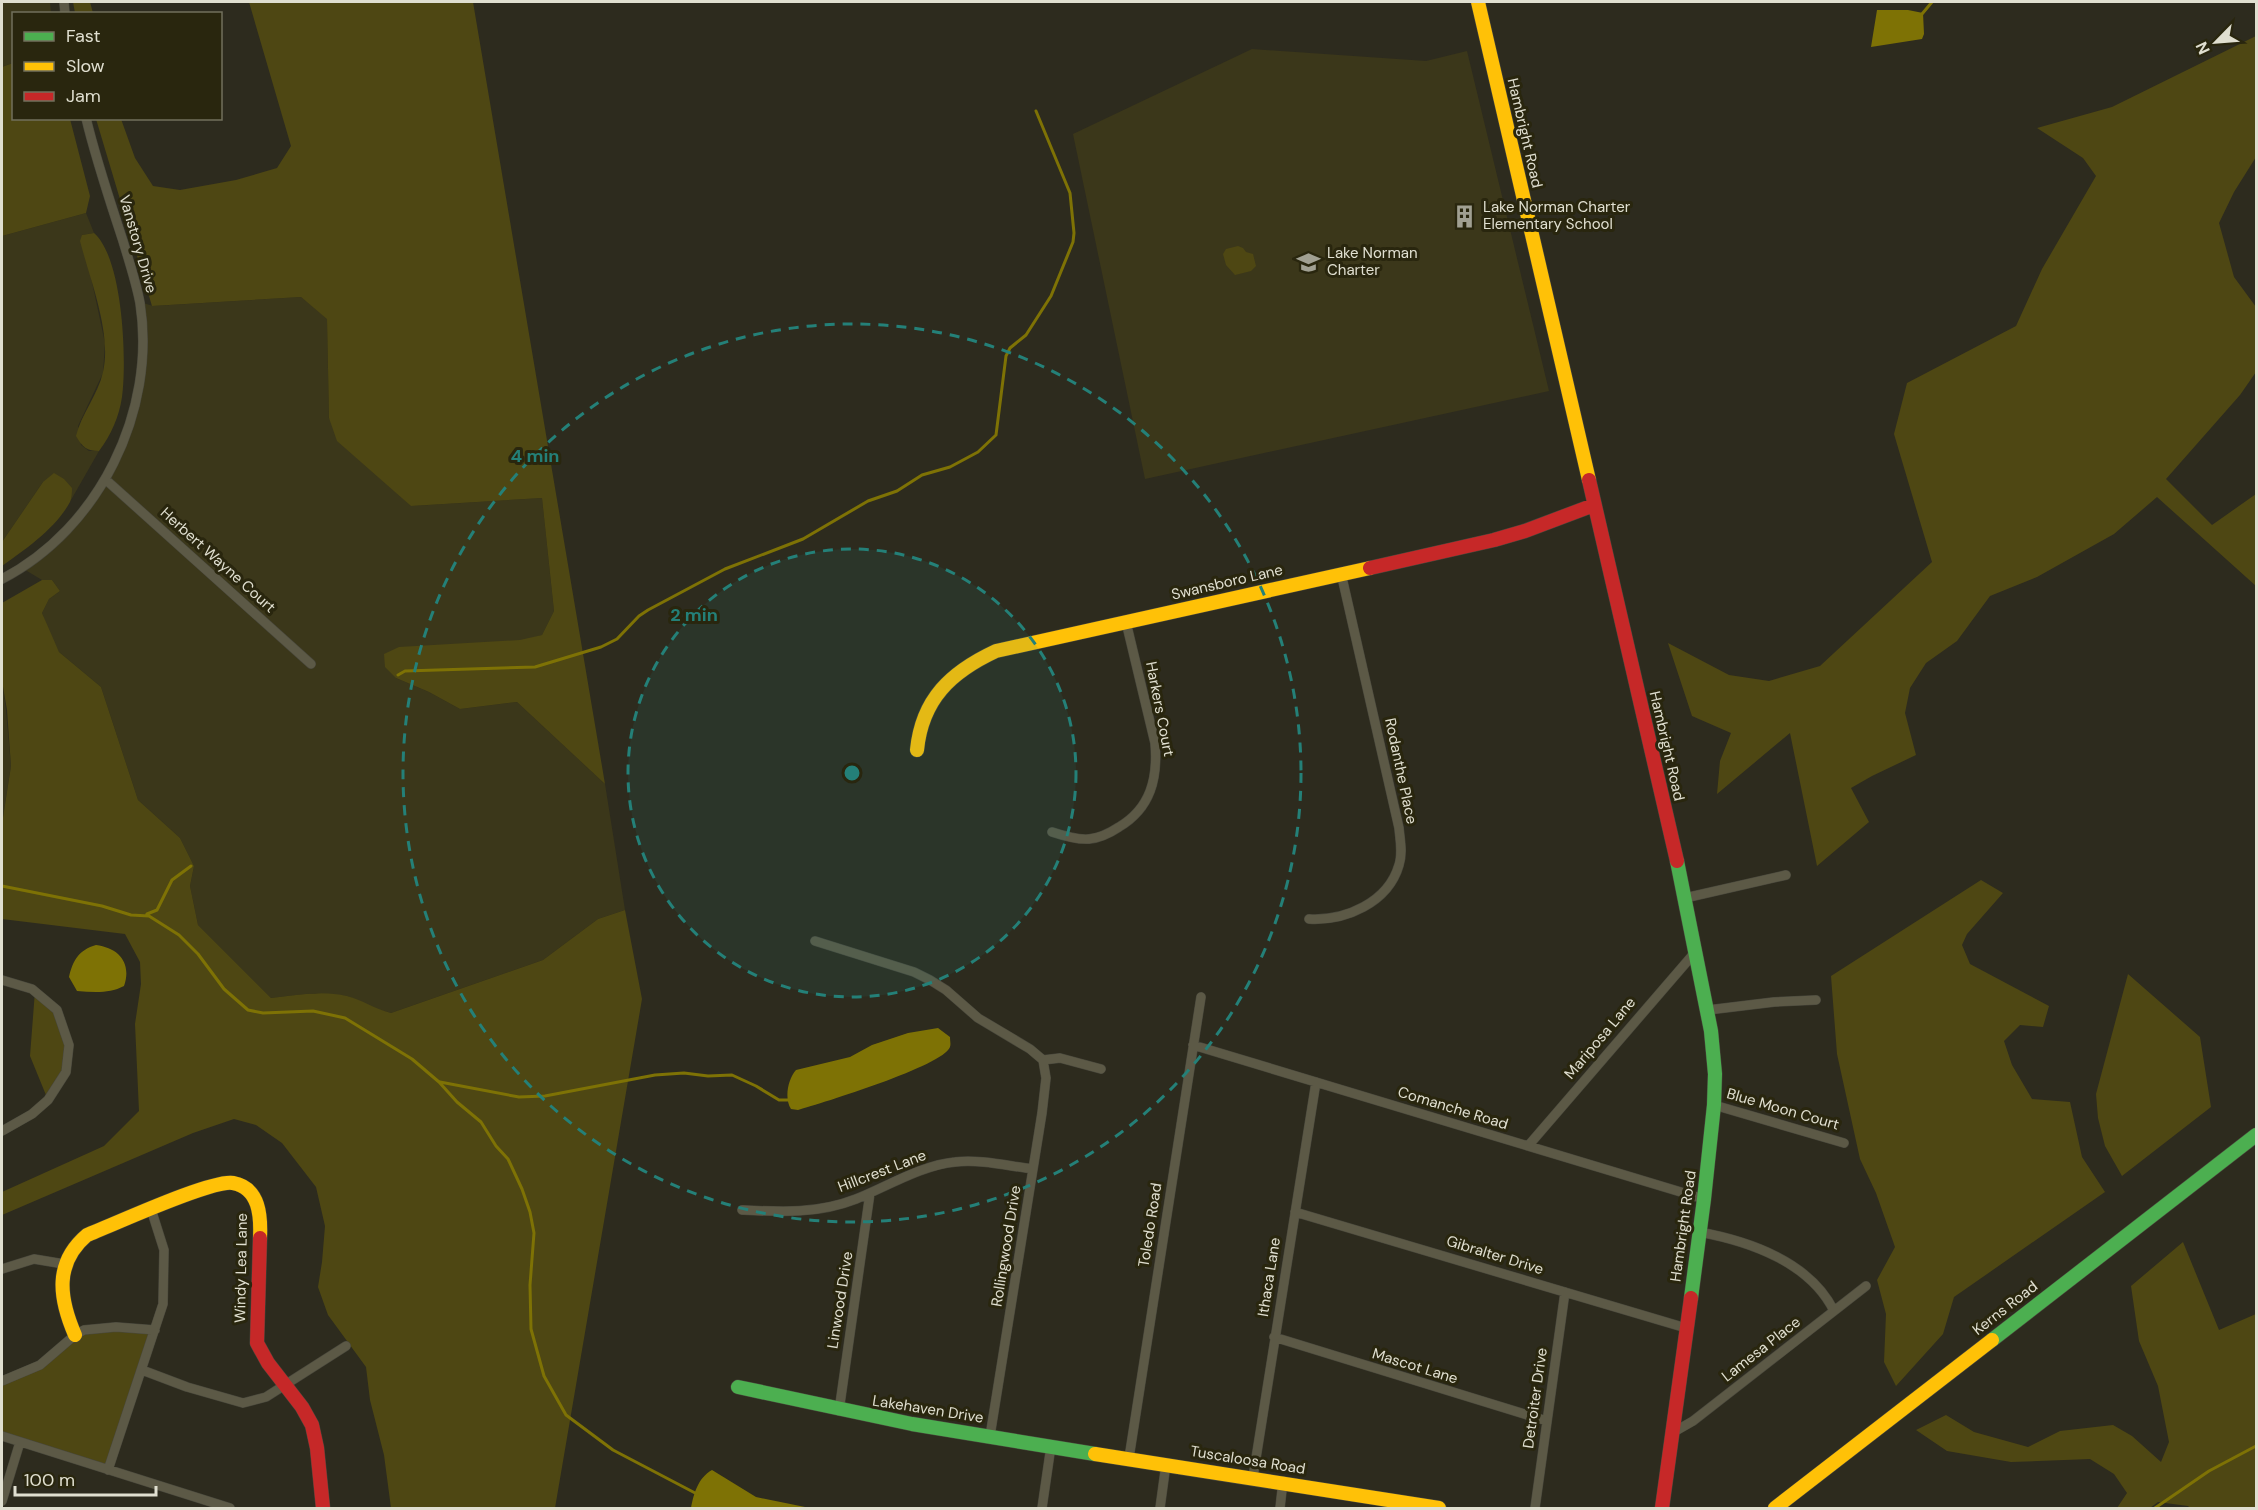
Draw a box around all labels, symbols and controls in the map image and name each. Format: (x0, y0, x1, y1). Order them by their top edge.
legend (12, 12, 222, 120)
north arrow (2186, 12, 2246, 72)
text: Fast (66, 24, 101, 48)
text: N (2191, 38, 2215, 58)
text: Slow (66, 54, 105, 78)
street label: Hambright Road (1503, 76, 1547, 190)
text: Jam (66, 84, 101, 108)
street label: Vanstory Drive (114, 193, 162, 295)
place label: Lake Norman Charter Elementary School (1483, 197, 1631, 234)
building icon: Lake Norman Charter Elementary School (1452, 203, 1478, 229)
place label: Lake Norman Charter (1327, 243, 1418, 280)
school or university icon: Lake Norman Charter (1296, 249, 1322, 275)
text: 4 min (511, 444, 559, 468)
street label: Herbert Wayne Court (156, 503, 280, 617)
street label: Swansboro Lane (1169, 559, 1285, 605)
text: 2 min (670, 603, 718, 627)
street label: Harkers Court (1141, 660, 1179, 758)
street label: Hambright Road (1645, 689, 1689, 803)
street label: Rodanthe Place (1380, 716, 1422, 826)
centre of rings (842, 763, 862, 783)
street label: Mariposa Lane (1560, 993, 1640, 1083)
street label: Comanche Road (1395, 1082, 1511, 1134)
street label: Blue Moon Court (1724, 1083, 1842, 1135)
street label: Hillcrest Lane (835, 1145, 929, 1197)
street label: Hambright Road (1665, 1169, 1701, 1283)
street label: Toledo Road (1133, 1181, 1167, 1269)
street label: Rollingwood Drive (987, 1184, 1025, 1308)
street label: Windy Lea Lane (230, 1213, 252, 1323)
street label: Gibralter Drive (1444, 1231, 1546, 1279)
street label: Ithaca Lane (1253, 1236, 1285, 1318)
street label: Linwood Drive (822, 1250, 858, 1350)
street label: Kerns Road (1968, 1276, 2042, 1340)
street label: Lamesa Place (1717, 1312, 1805, 1386)
street label: Mascot Lane (1370, 1343, 1460, 1389)
street label: Detroiter Drive (1518, 1346, 1552, 1450)
street label: Lakehaven Drive (871, 1390, 985, 1428)
street label: Tuscaloosa Road (1189, 1441, 1307, 1479)
scale bar (15, 1459, 156, 1497)
text: 100 m (24, 1468, 75, 1492)

